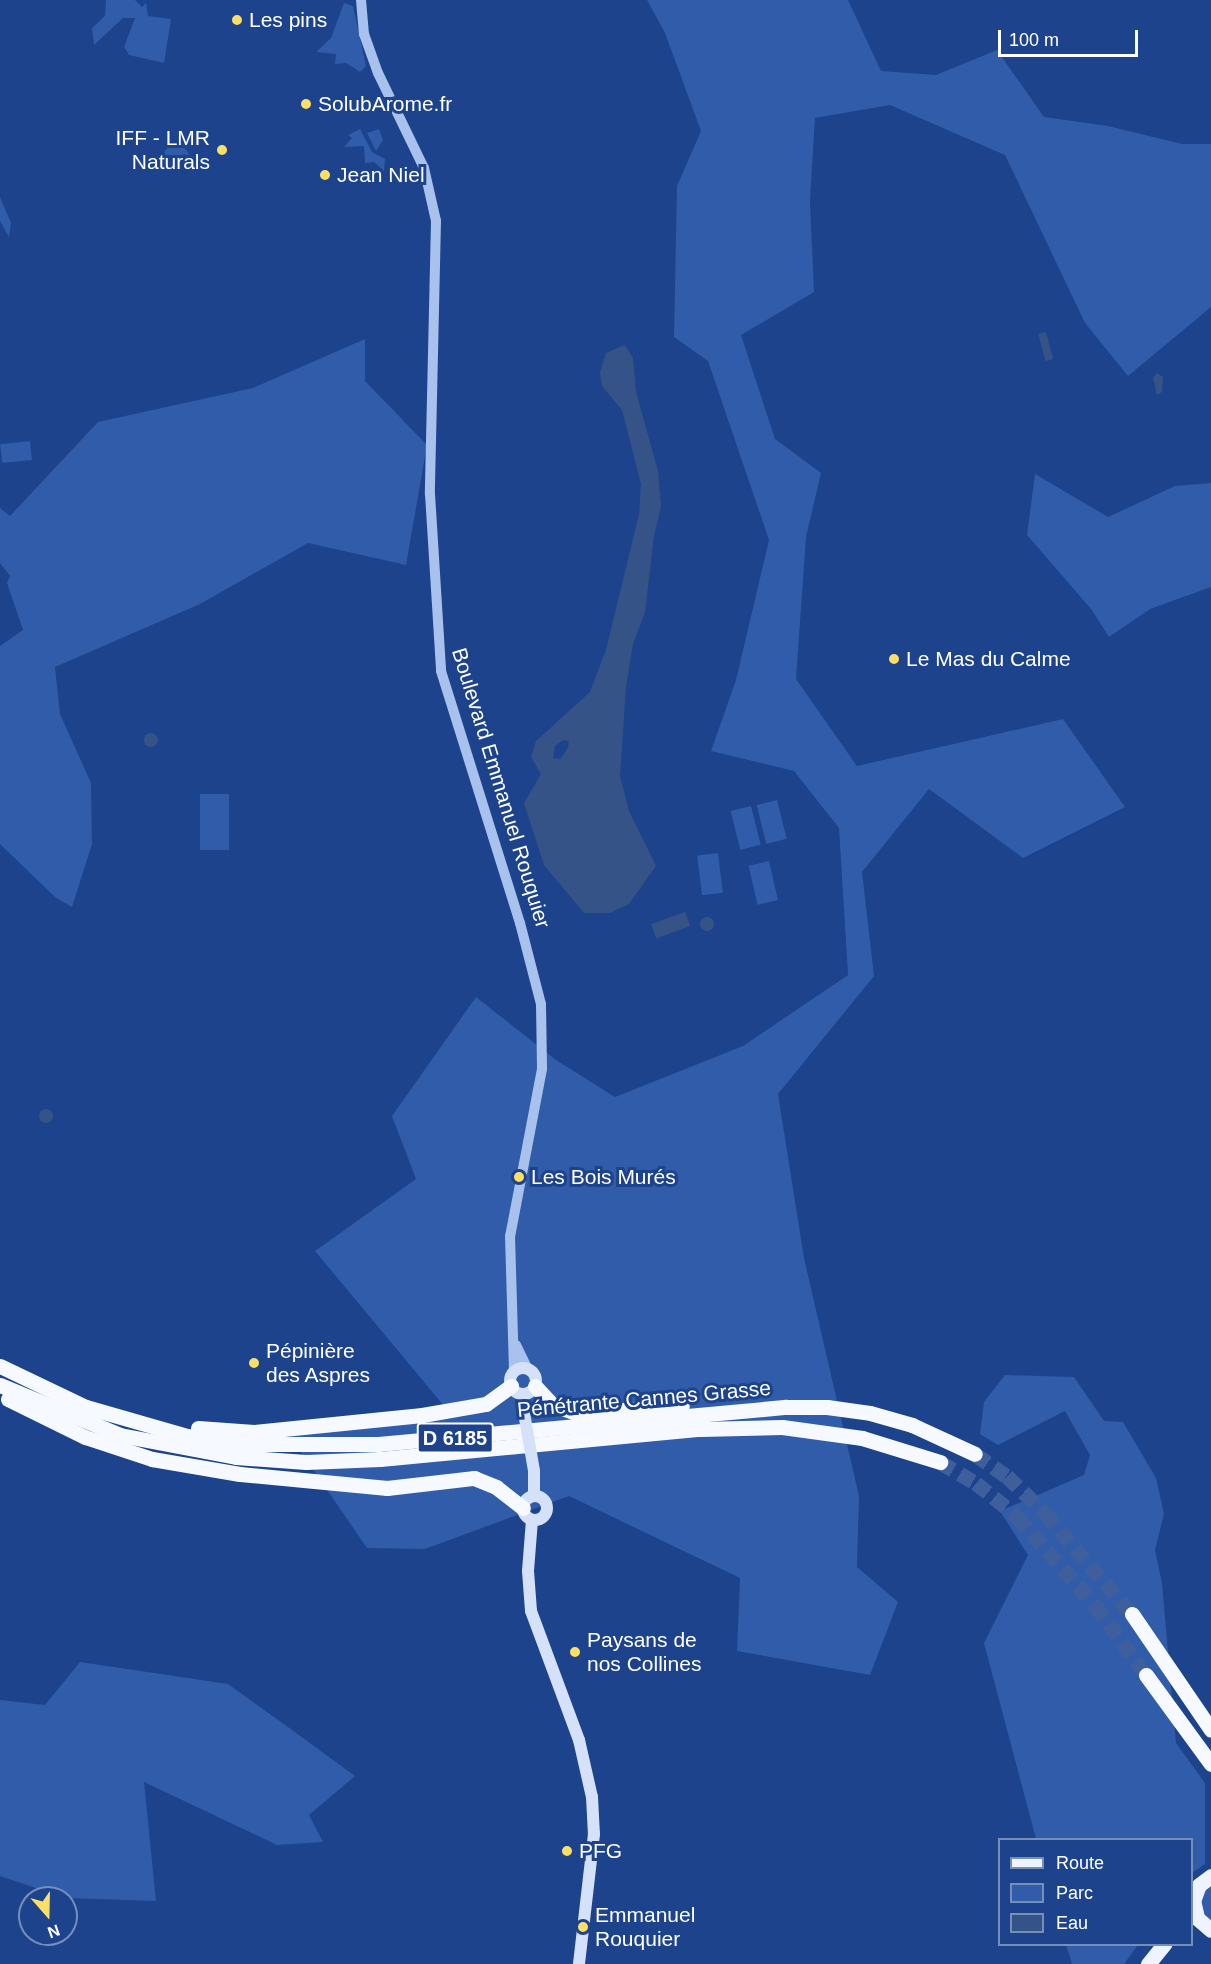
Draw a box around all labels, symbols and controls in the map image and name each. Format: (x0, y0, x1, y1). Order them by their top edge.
place label: Les pins (249, 7, 327, 33)
marker: Les pins (230, 13, 244, 27)
scale bar (1001, 18, 1140, 56)
text: 100 m (1009, 30, 1059, 50)
place label: SolubArome.fr (318, 91, 452, 117)
marker: SolubArome.fr (299, 97, 313, 111)
place label: IFF - LMR Naturals (116, 125, 210, 175)
marker: IFF - LMR Naturals (215, 143, 229, 157)
place label: Jean Niel (337, 162, 425, 188)
marker: Jean Niel (318, 168, 332, 182)
street label: Boulevard Emmanuel Rouquier (446, 645, 556, 931)
place label: Le Mas du Calme (906, 646, 1071, 672)
marker: Le Mas du Calme (887, 652, 901, 666)
place label: Les Bois Murés (531, 1164, 676, 1190)
marker: Les Bois Murés (512, 1170, 526, 1184)
place label: Pépinière des Aspres (266, 1338, 371, 1388)
marker: Pépinière des Aspres (247, 1356, 261, 1370)
street label: Pénétrante Cannes Grasse (516, 1375, 772, 1423)
road number: D 6185 (416, 1421, 494, 1455)
place label: Paysans de nos Collines (587, 1627, 701, 1677)
marker: Paysans de nos Collines (568, 1645, 582, 1659)
place label: PFG (579, 1838, 622, 1864)
legend (998, 1838, 1193, 1946)
marker: PFG (560, 1844, 574, 1858)
text: Route (1056, 1853, 1104, 1873)
text: Parc (1056, 1883, 1093, 1903)
north arrow (18, 1886, 78, 1946)
place label: Emmanuel Rouquier (595, 1902, 695, 1952)
text: Eau (1056, 1913, 1088, 1933)
marker: Emmanuel Rouquier (576, 1920, 590, 1934)
text: N (45, 1922, 62, 1941)

